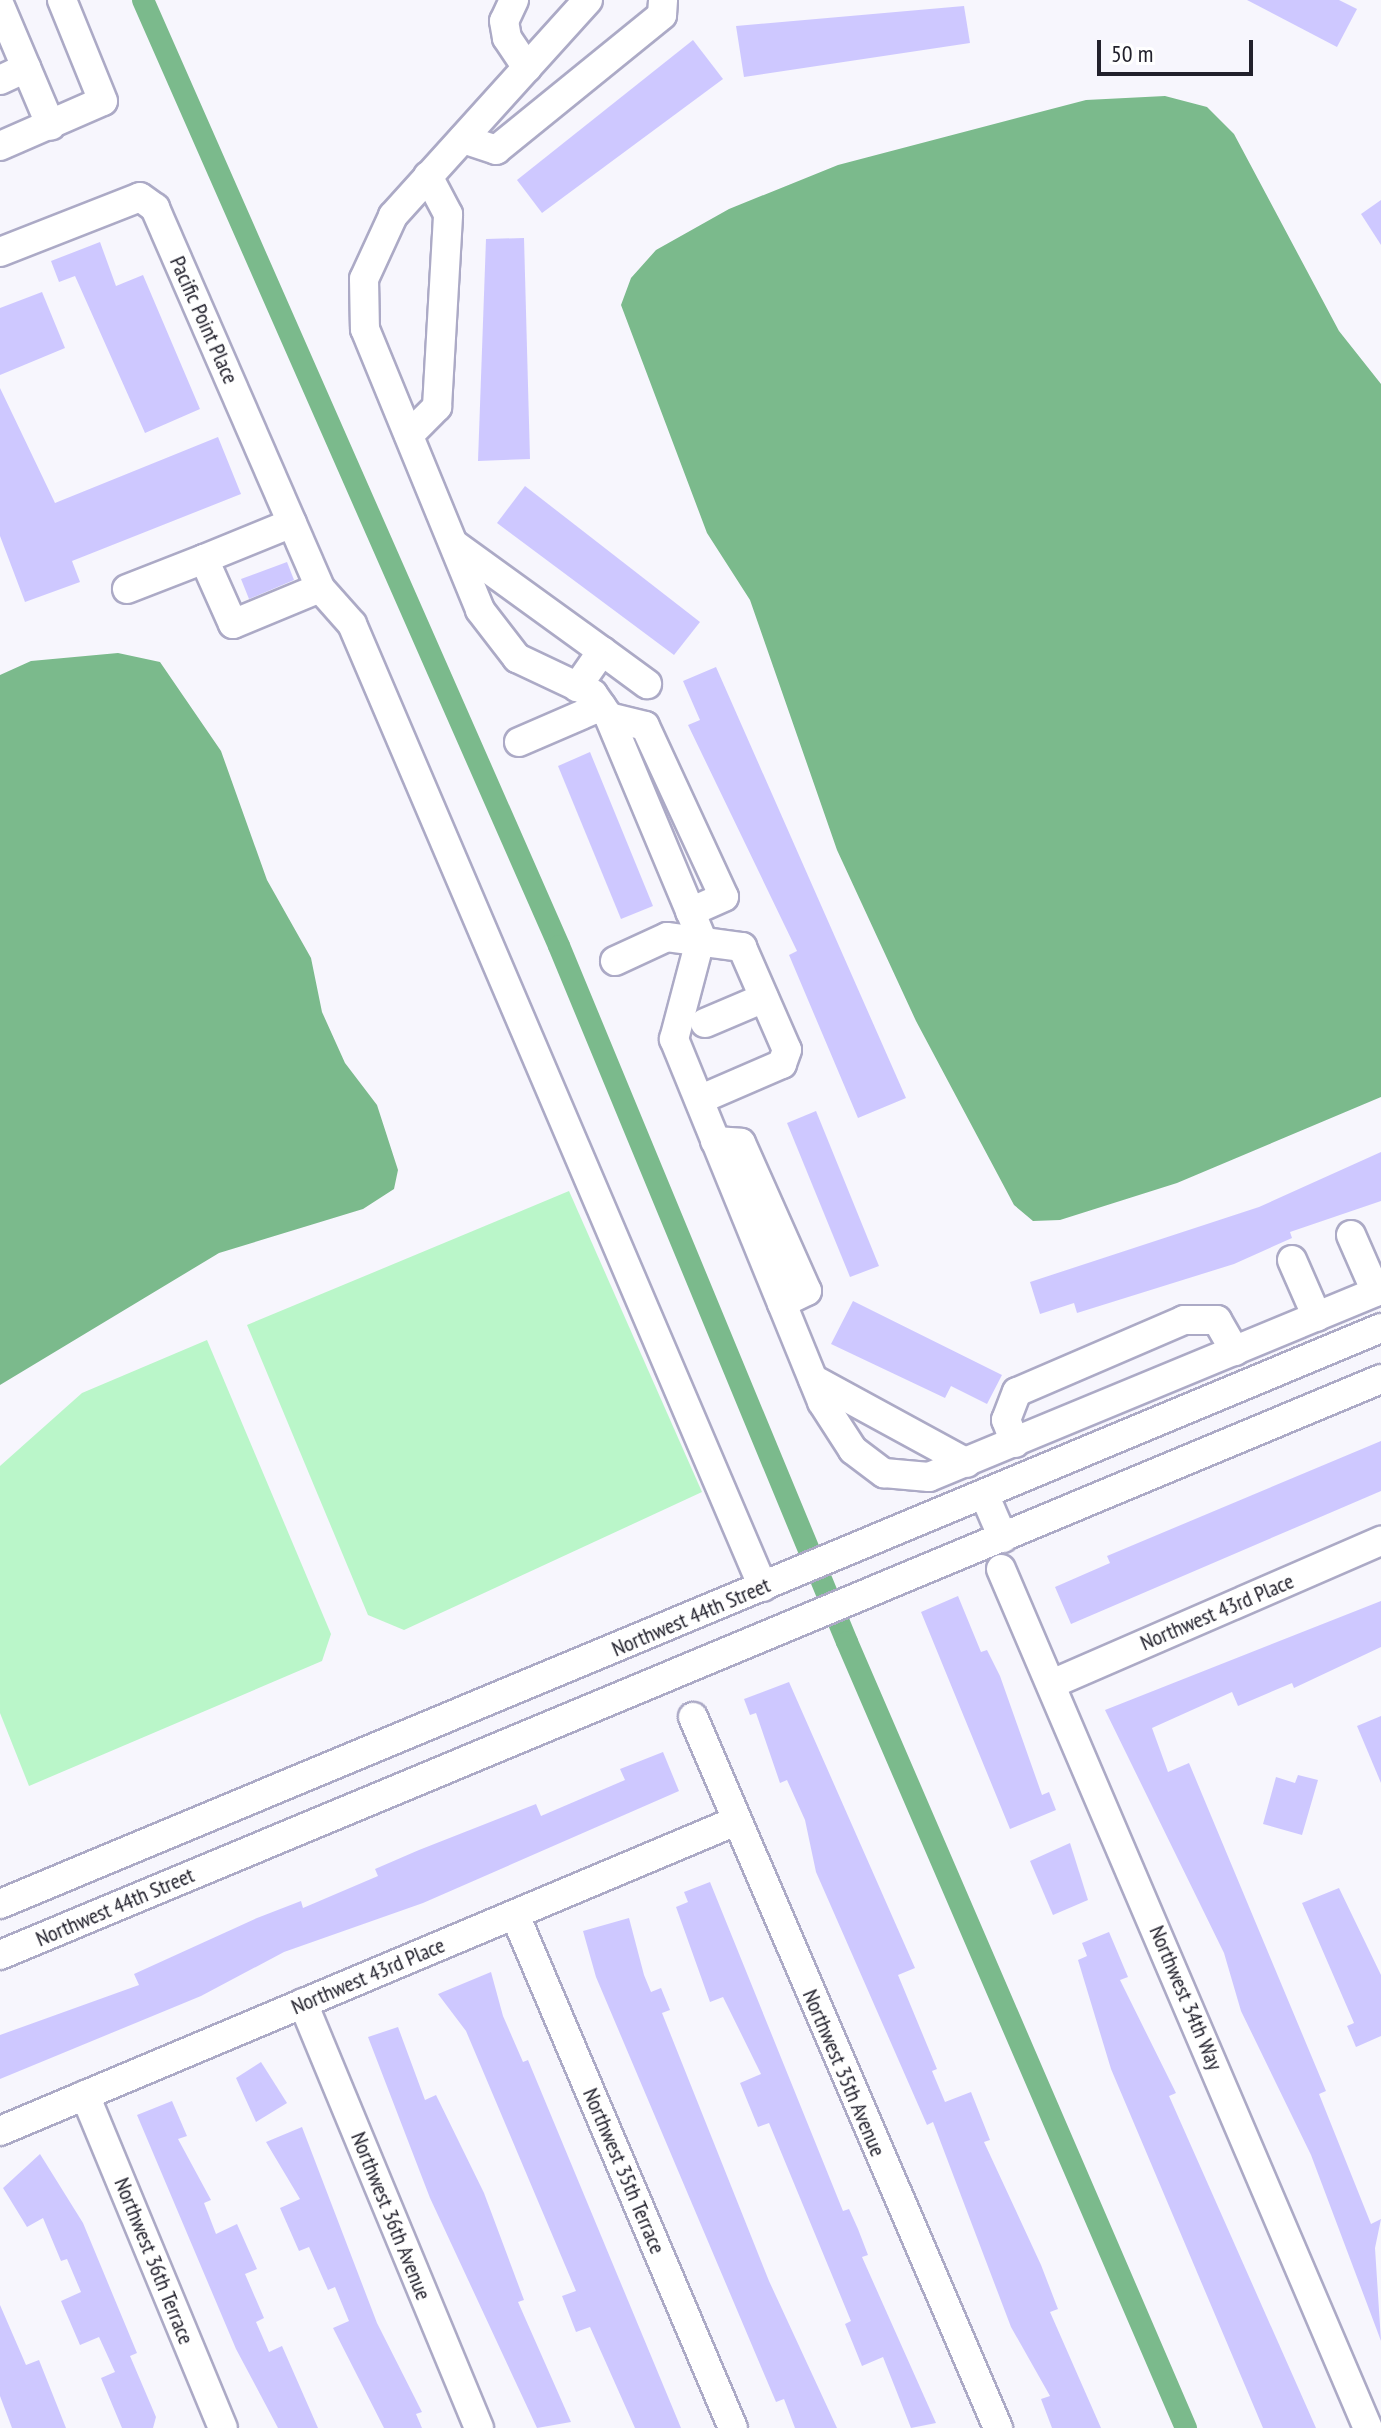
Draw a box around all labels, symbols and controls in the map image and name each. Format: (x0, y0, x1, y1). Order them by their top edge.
scale bar (1101, 24, 1257, 74)
text: 50 m (1111, 38, 1153, 69)
street label: Pacific Point Place (164, 252, 244, 388)
street label: Northwest 43rd Place (1136, 1568, 1298, 1656)
street label: Northwest 44th Street (608, 1572, 774, 1662)
street label: Northwest 44th Street (32, 1862, 198, 1952)
street label: Northwest 34th Way (1144, 1922, 1228, 2074)
street label: Northwest 43rd Place (287, 1932, 449, 2020)
street label: Northwest 35th Avenue (797, 1985, 891, 2161)
street label: Northwest 35th Terrace (577, 2084, 671, 2258)
street label: Northwest 36th Avenue (345, 2128, 437, 2304)
street label: Northwest 36th Terrace (108, 2174, 200, 2348)

